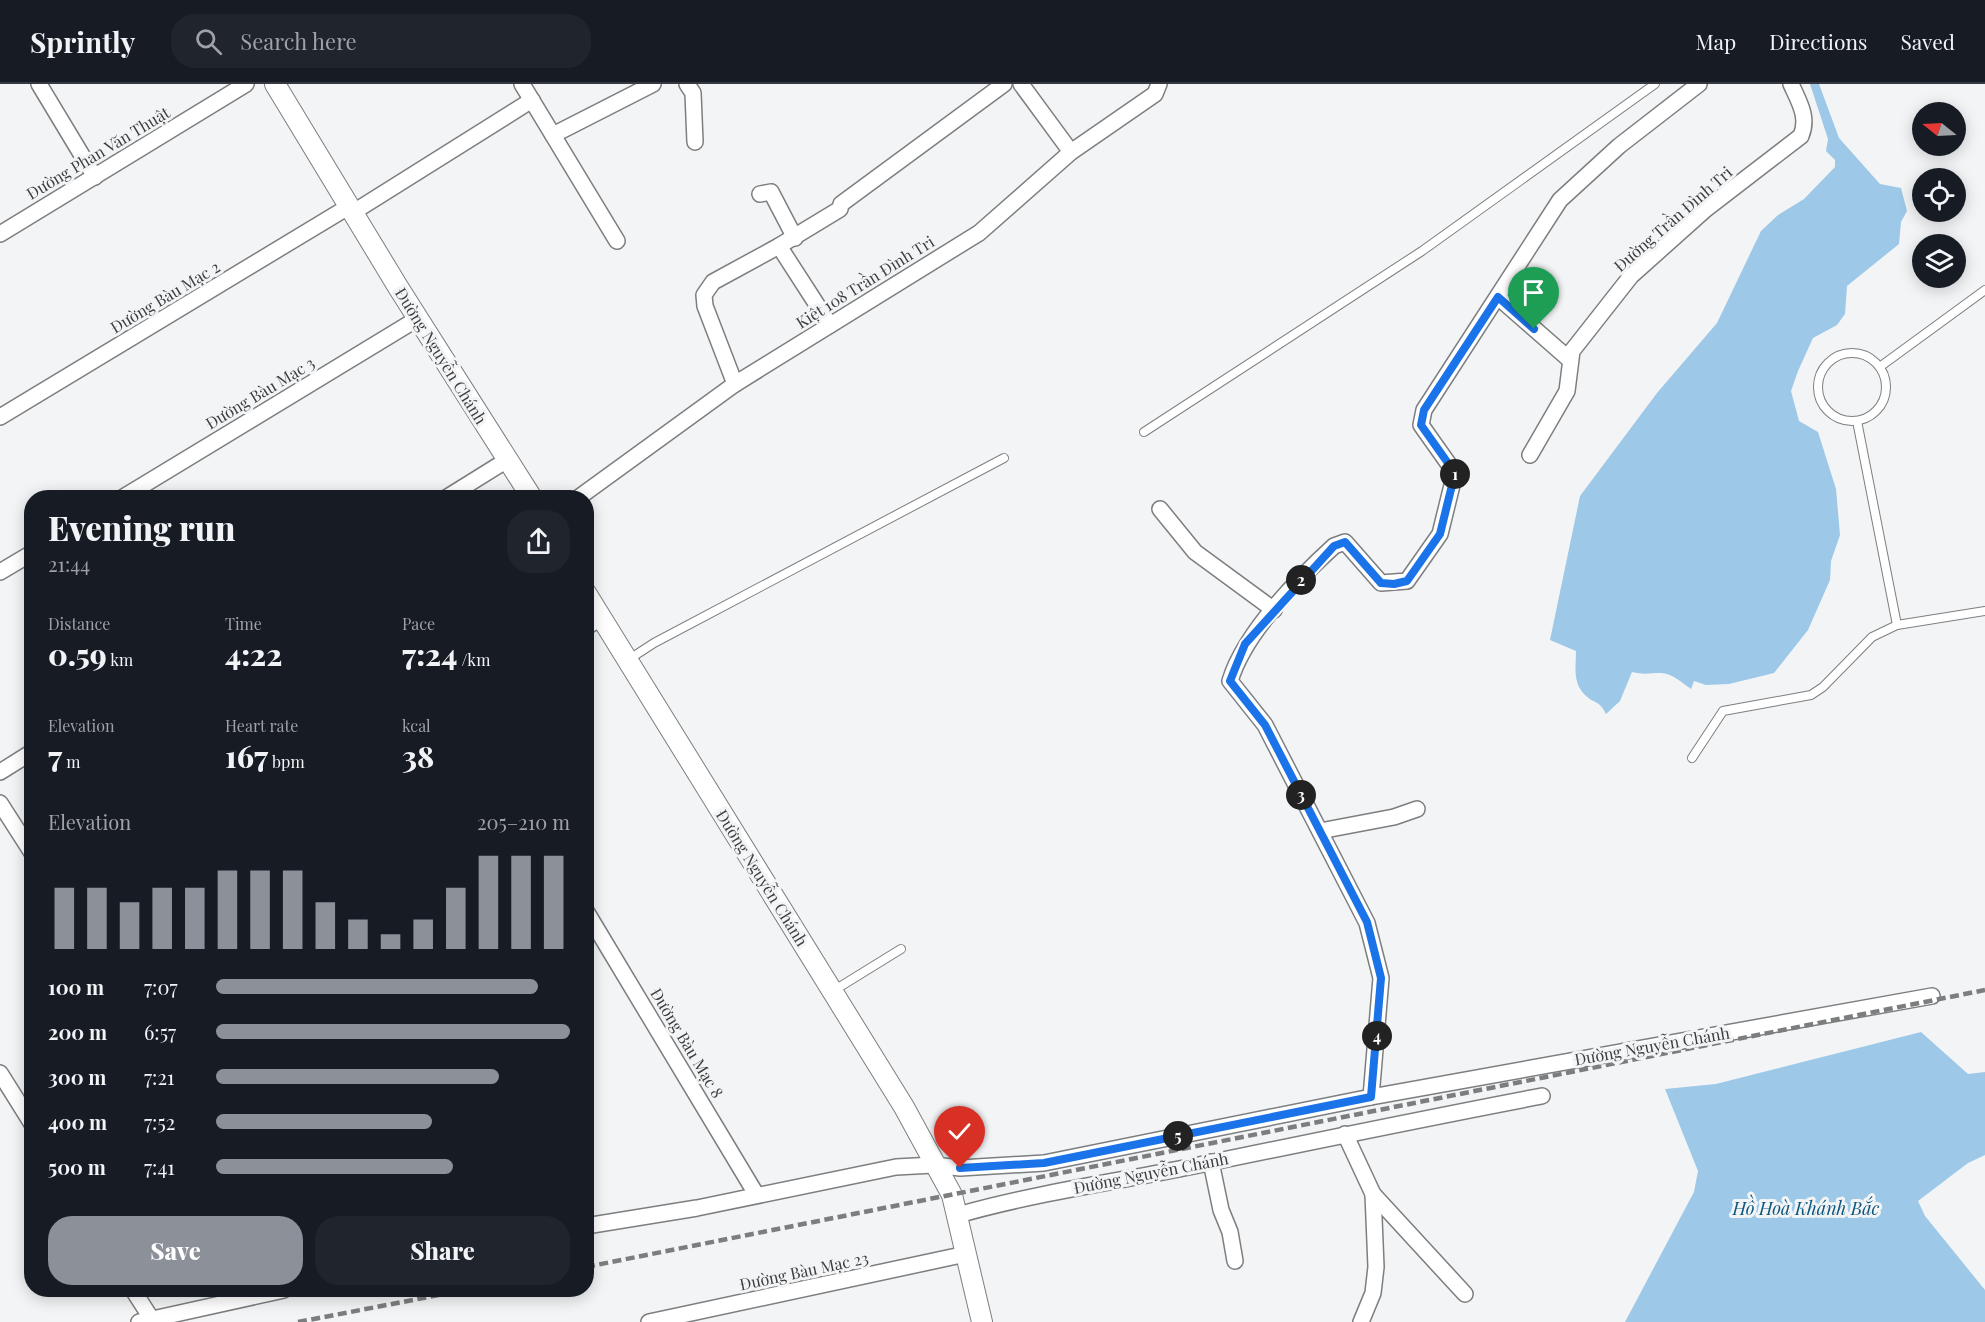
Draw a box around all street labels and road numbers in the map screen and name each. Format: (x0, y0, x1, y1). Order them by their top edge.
street label: Đường Phan Văn Thuật (22, 101, 173, 204)
street label: Đường Trần Đình Tri (1608, 160, 1736, 276)
street label: Kiệt 108 Trần Đình Tri (791, 229, 938, 333)
street label: Đường Bàu Mạc 2 (106, 256, 223, 337)
street label: Đường Nguyễn Chánh (391, 284, 492, 428)
street label: Đường Bàu Mạc 3 (201, 352, 318, 433)
street label: Đường Nguyễn Chánh (712, 806, 813, 950)
street label: Đường Bàu Mạc 8 (646, 984, 729, 1102)
street label: Đường Nguyễn Chánh (1573, 1021, 1732, 1069)
street label: Đường Nguyễn Chánh (1072, 1147, 1231, 1198)
street label: Đường Bàu Mạc 23 (738, 1247, 870, 1294)

